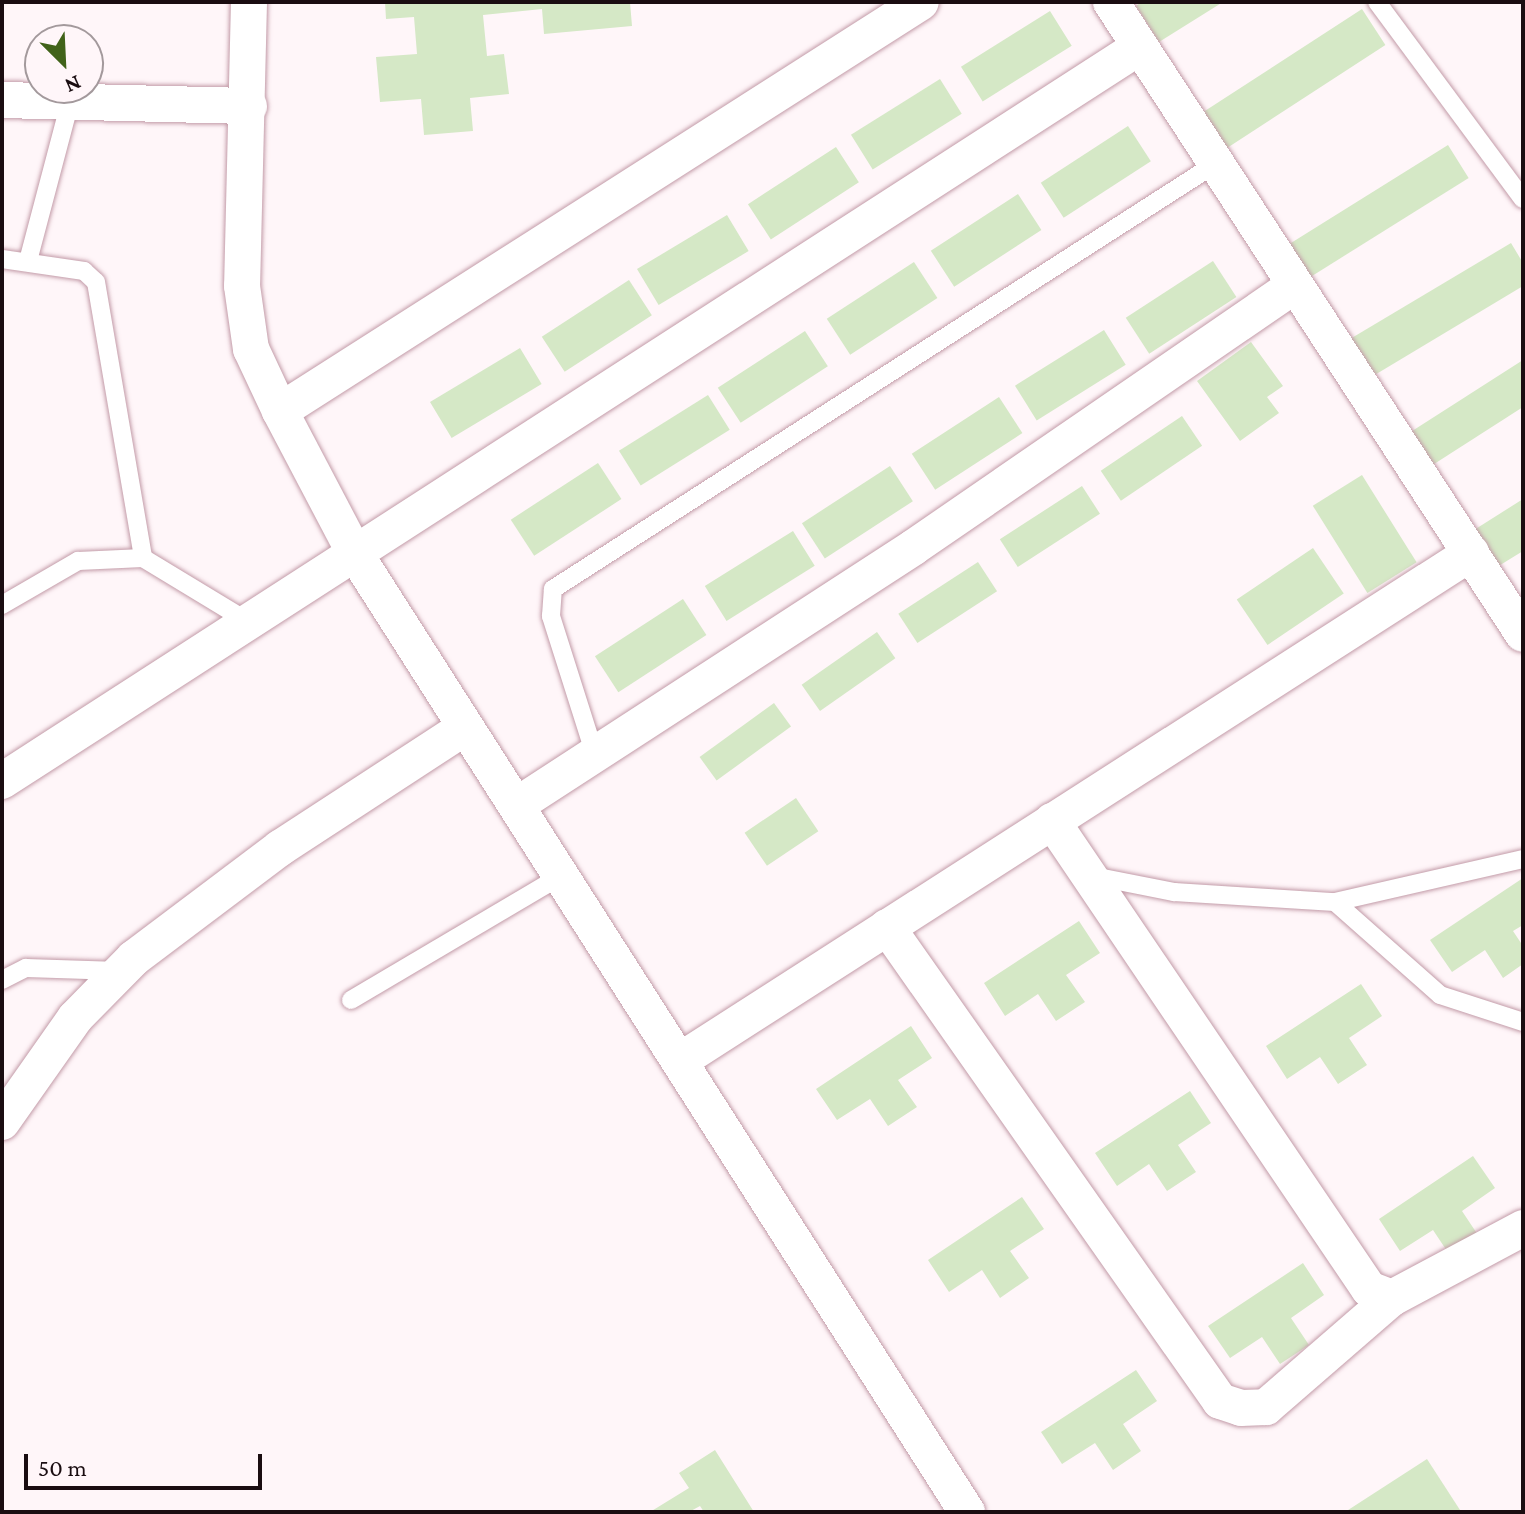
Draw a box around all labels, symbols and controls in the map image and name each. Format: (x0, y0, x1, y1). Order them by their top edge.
north arrow (24, 24, 104, 104)
text: N (61, 70, 85, 99)
scale bar (28, 1438, 266, 1488)
text: 50 m (38, 1454, 87, 1481)

